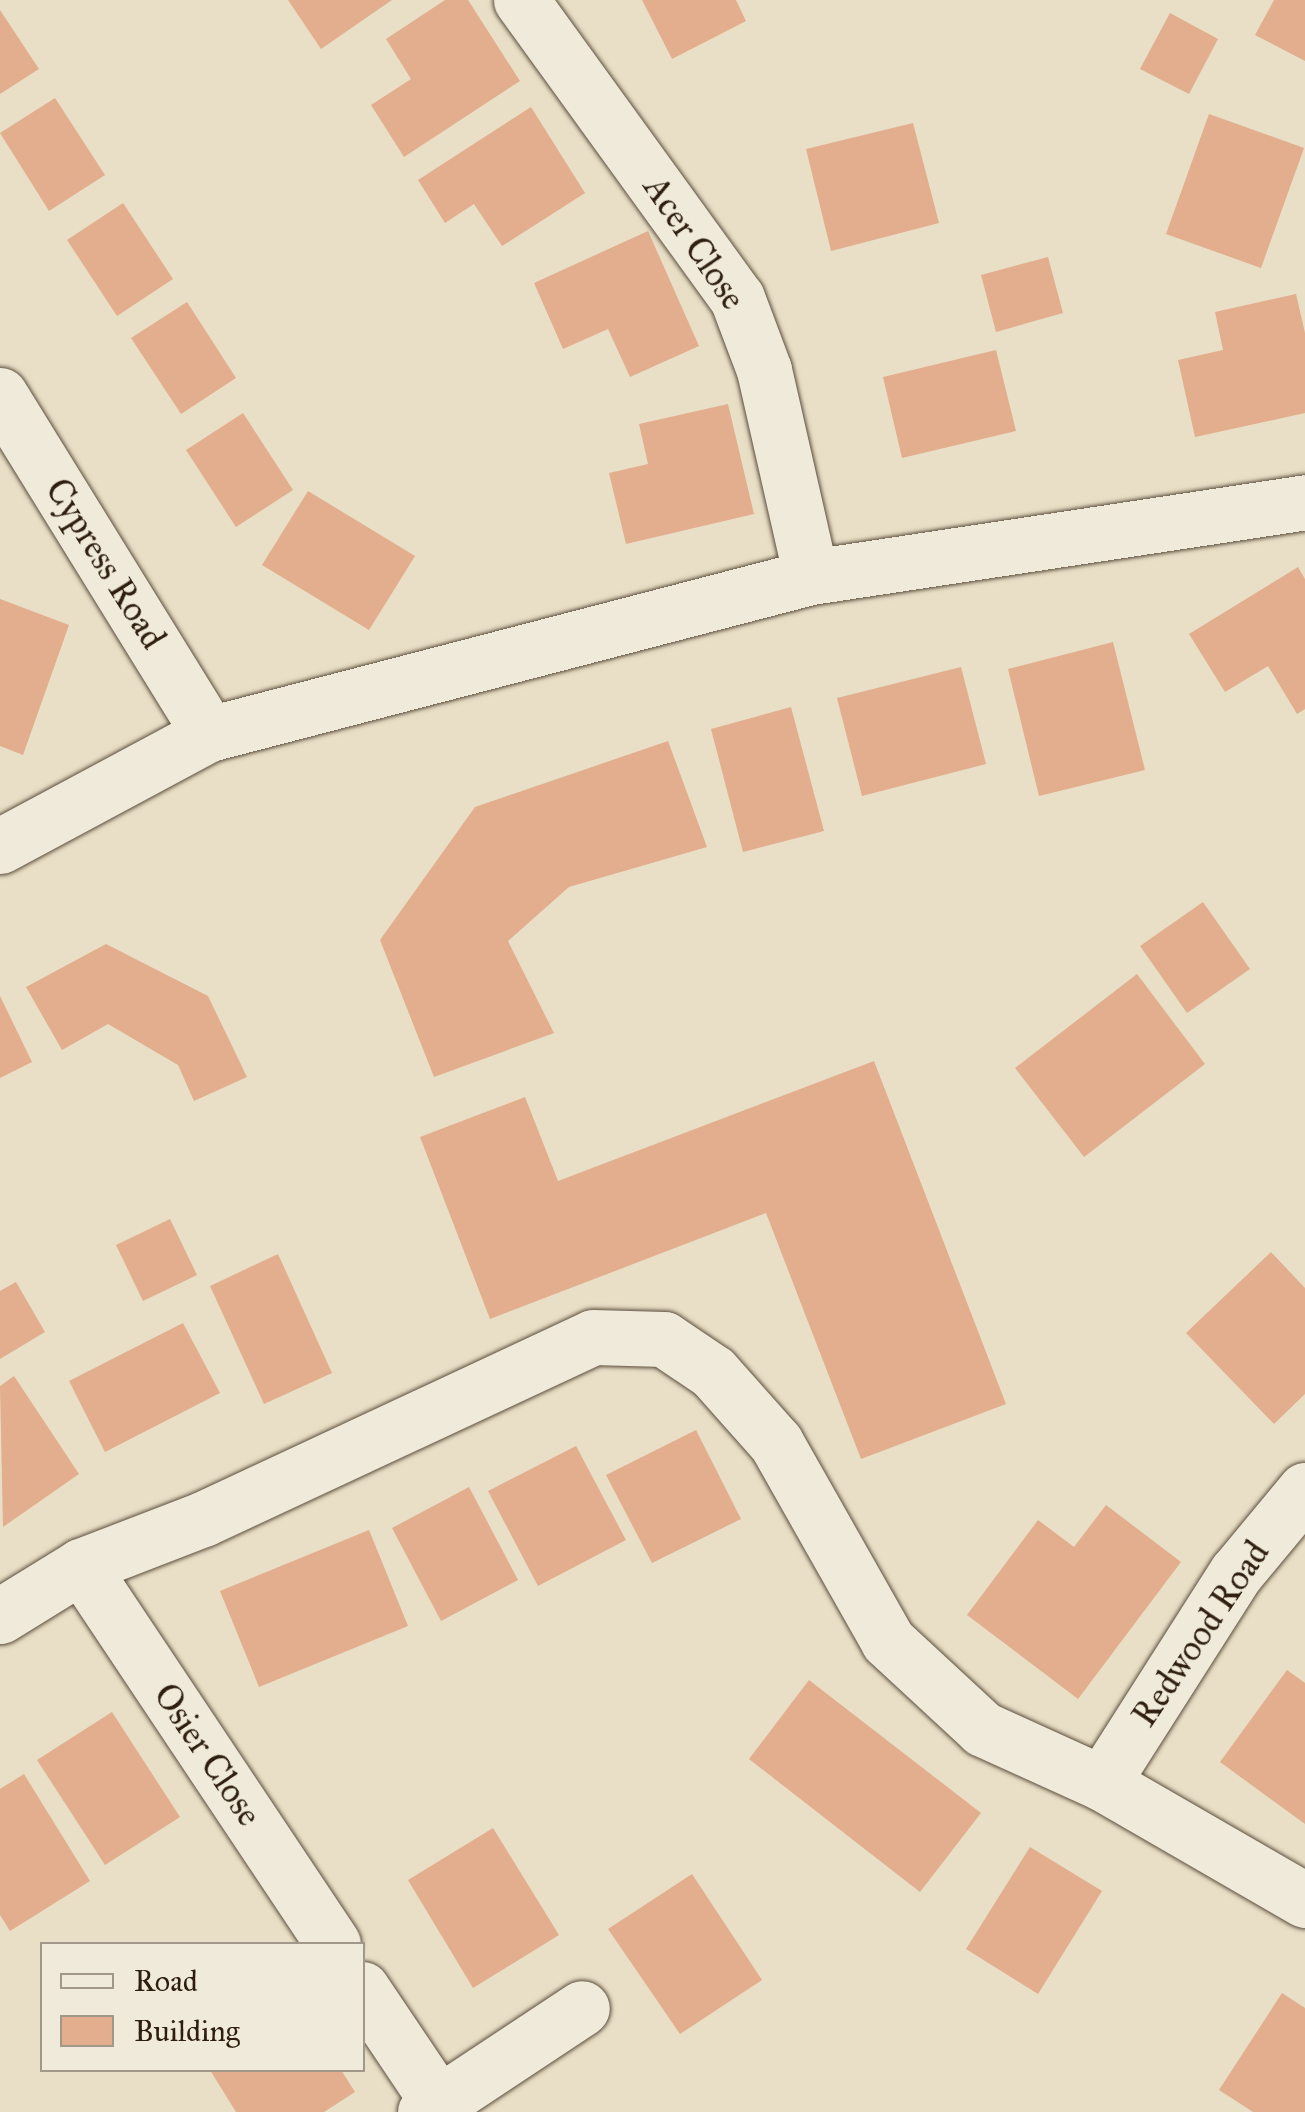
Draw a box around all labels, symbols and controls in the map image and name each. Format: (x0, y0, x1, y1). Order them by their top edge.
street label: Acer Close (634, 168, 754, 318)
street label: Cypress Road (36, 471, 174, 657)
street label: Redwood Road (1124, 1533, 1278, 1735)
street label: Osier Close (144, 1676, 270, 1834)
legend (40, 1942, 365, 2072)
text: Road (134, 1963, 198, 1999)
text: Building (134, 2013, 240, 2049)

